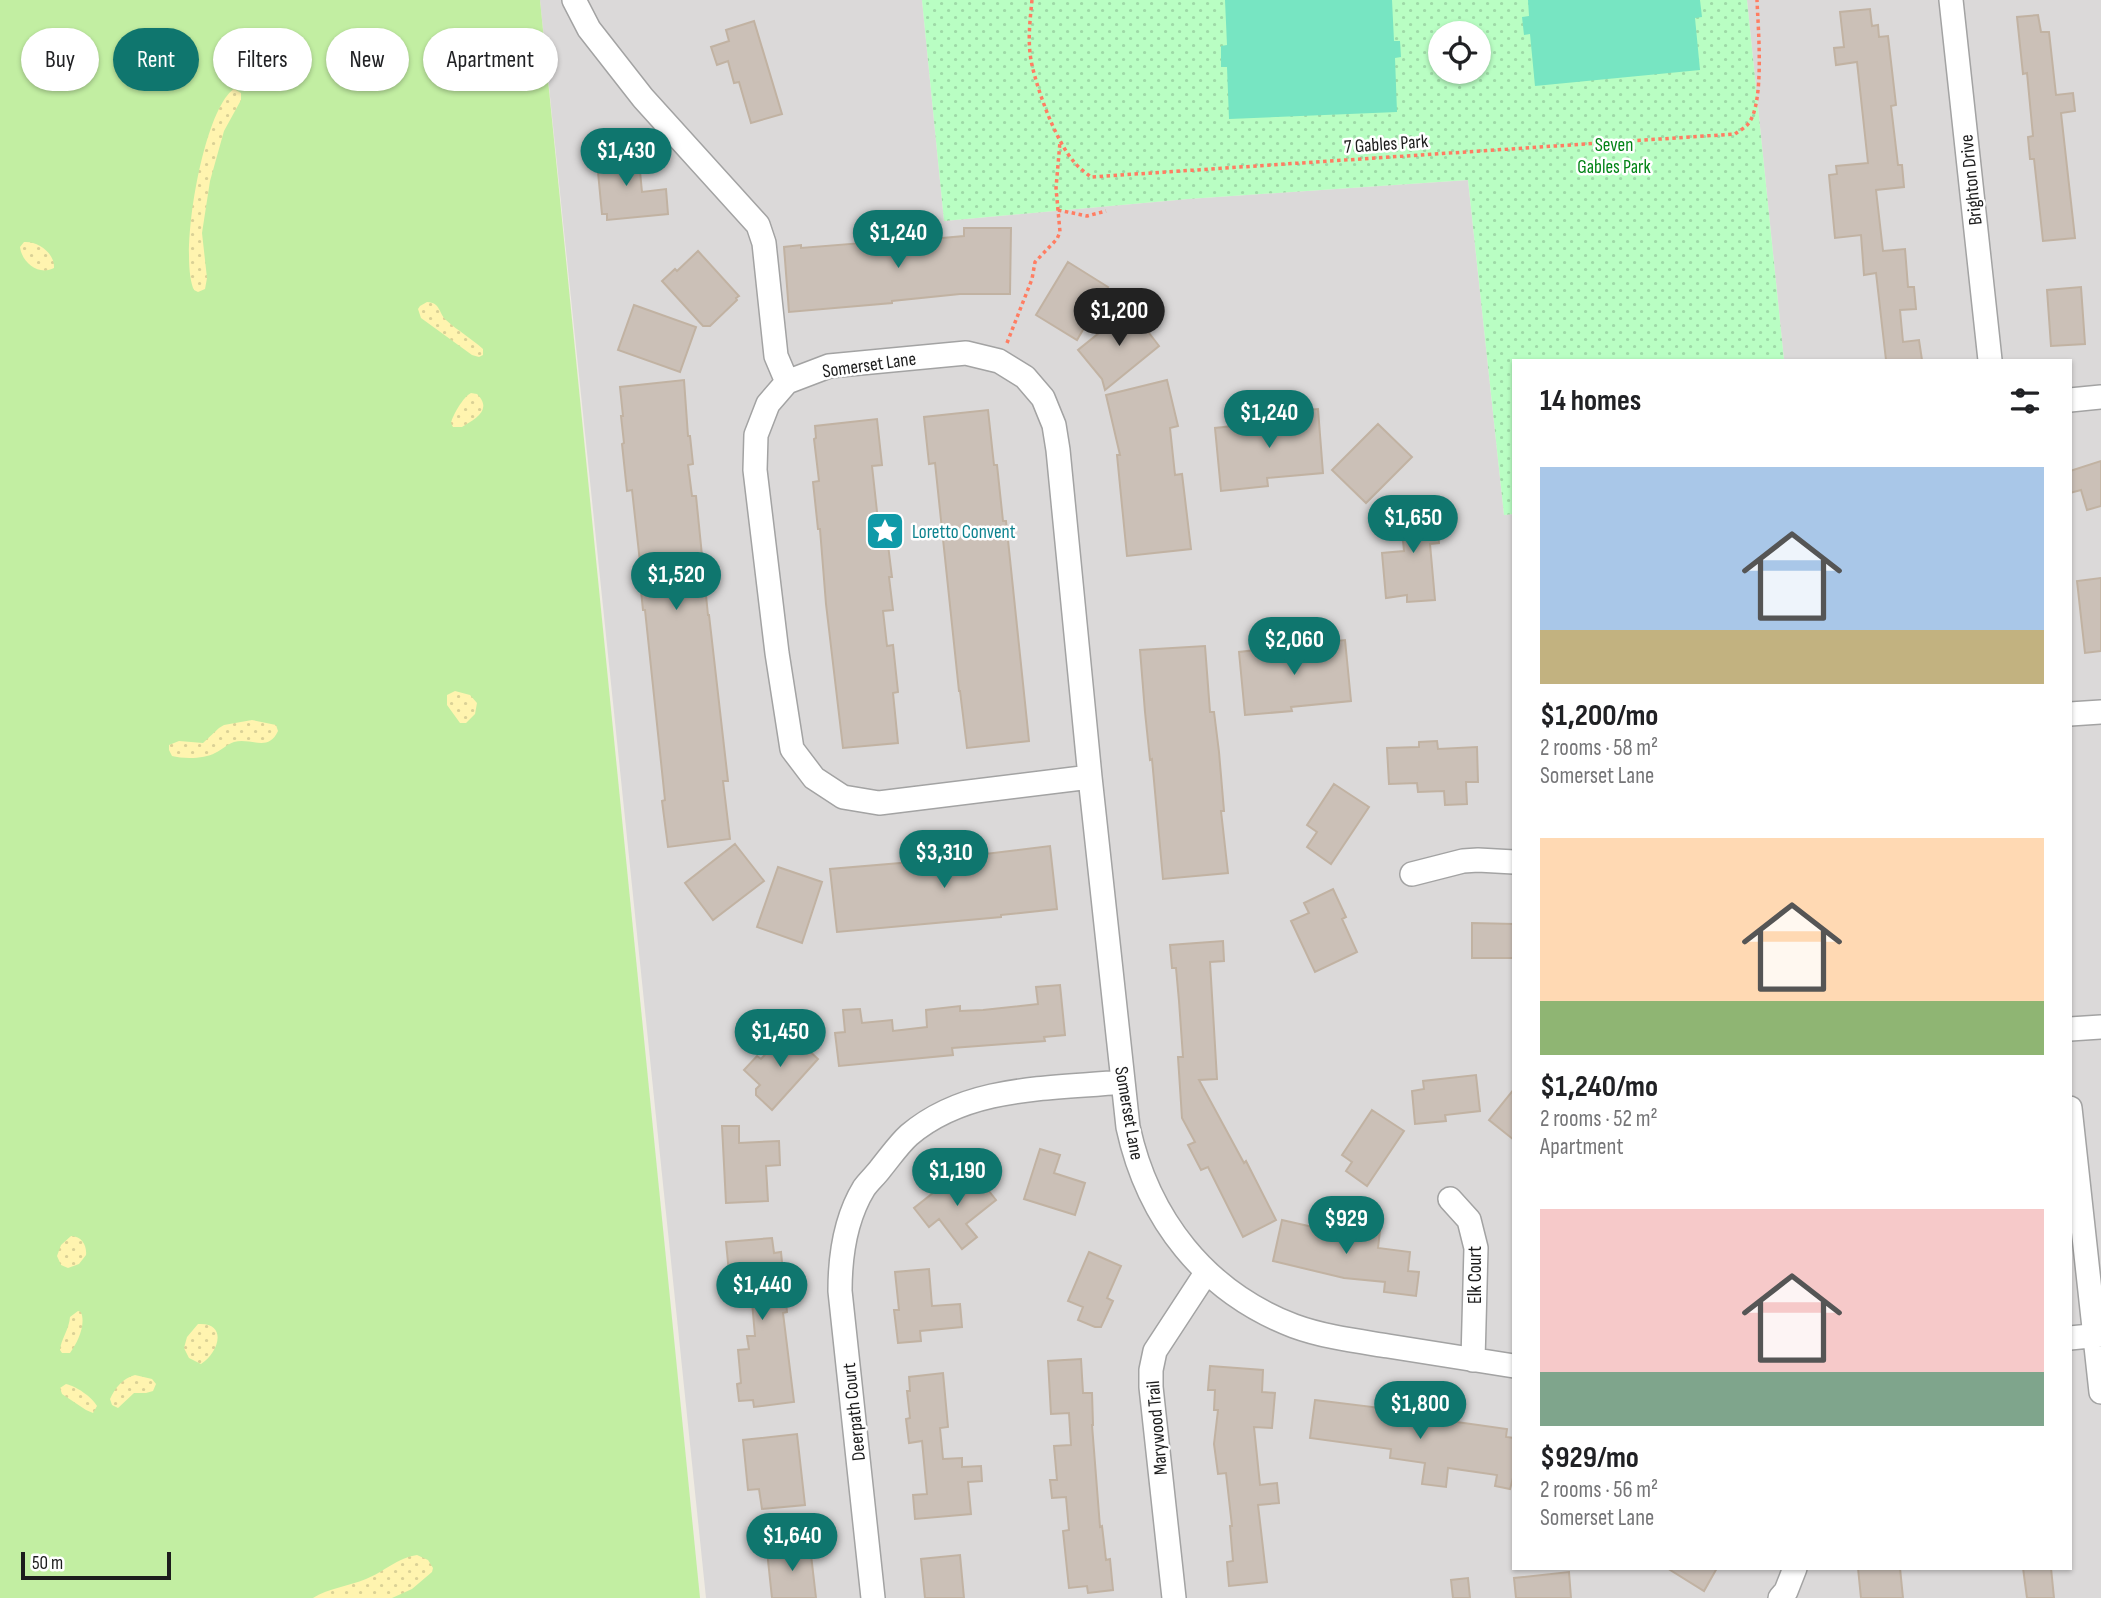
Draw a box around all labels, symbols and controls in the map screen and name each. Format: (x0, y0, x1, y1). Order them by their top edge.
map controls (1428, 21, 1491, 84)
button: locate (1428, 21, 1491, 84)
chip: Buy (21, 28, 99, 91)
chip: Rent (113, 28, 199, 91)
chip: Filters (213, 28, 312, 91)
chip: New (326, 28, 409, 91)
chip: Apartment (423, 28, 558, 91)
pin: $1,430 (569, 128, 683, 188)
street label: 7 Gables Park (1343, 130, 1430, 159)
street label: Brighton Drive (1955, 133, 1988, 226)
park label: Seven Gables Park (1577, 134, 1651, 179)
text: $1,430 (597, 137, 655, 165)
pin: $1,240 (841, 210, 955, 270)
text: $1,240 (869, 219, 927, 247)
pin: $1,200 (1062, 288, 1176, 348)
text: $1,200 (1090, 297, 1148, 325)
street label: Somerset Lane (821, 348, 918, 383)
icon: filters (2006, 382, 2044, 420)
text: 14 homes (1540, 383, 1641, 419)
pin: $1,240 (1212, 391, 1326, 450)
text: $1,240 (1240, 399, 1298, 427)
pin: $1,650 (1356, 496, 1470, 555)
text: $1,650 (1384, 504, 1442, 532)
place icon: Loretto Convent (864, 510, 906, 552)
icon: home (1729, 513, 1855, 639)
place label: Loretto Convent (912, 521, 1016, 544)
pin: $1,520 (619, 552, 733, 612)
text: $1,520 (647, 561, 705, 589)
pin: $2,060 (1237, 618, 1351, 677)
text: $2,060 (1264, 626, 1324, 654)
text: $1,200/mo (1540, 698, 1658, 734)
text: 2 rooms · 58 m² (1540, 734, 1658, 762)
text: Somerset Lane (1540, 762, 1654, 790)
pin: $3,310 (887, 830, 1001, 890)
text: $3,310 (915, 839, 973, 867)
icon: home (1729, 884, 1855, 1010)
pin: $1,450 (723, 1010, 837, 1069)
text: $1,450 (751, 1018, 809, 1046)
street label: Somerset Lane (1109, 1065, 1148, 1162)
text: $1,240/mo (1540, 1069, 1658, 1105)
text: 2 rooms · 52 m² (1540, 1105, 1658, 1133)
text: Apartment (1540, 1133, 1624, 1161)
pin: $1,190 (900, 1148, 1014, 1208)
text: $1,190 (928, 1157, 986, 1185)
pin: $929 (1305, 1196, 1387, 1256)
text: $929 (1324, 1205, 1368, 1233)
street label: Elk Court (1464, 1246, 1487, 1304)
icon: home (1729, 1255, 1855, 1381)
pin: $1,440 (705, 1262, 819, 1322)
text: $1,440 (732, 1271, 792, 1299)
street label: Deerpath Court (838, 1361, 871, 1462)
street label: Marywood Trail (1142, 1380, 1173, 1476)
pin: $1,800 (1363, 1382, 1477, 1441)
text: $1,800 (1390, 1390, 1450, 1418)
text: $929/mo (1540, 1440, 1639, 1476)
text: 2 rooms · 56 m² (1540, 1476, 1658, 1504)
text: Somerset Lane (1540, 1504, 1654, 1532)
pin: $1,640 (735, 1514, 849, 1573)
text: $1,640 (762, 1522, 822, 1550)
scale bar (21, 1549, 172, 1581)
text: 50 m (32, 1552, 63, 1575)

